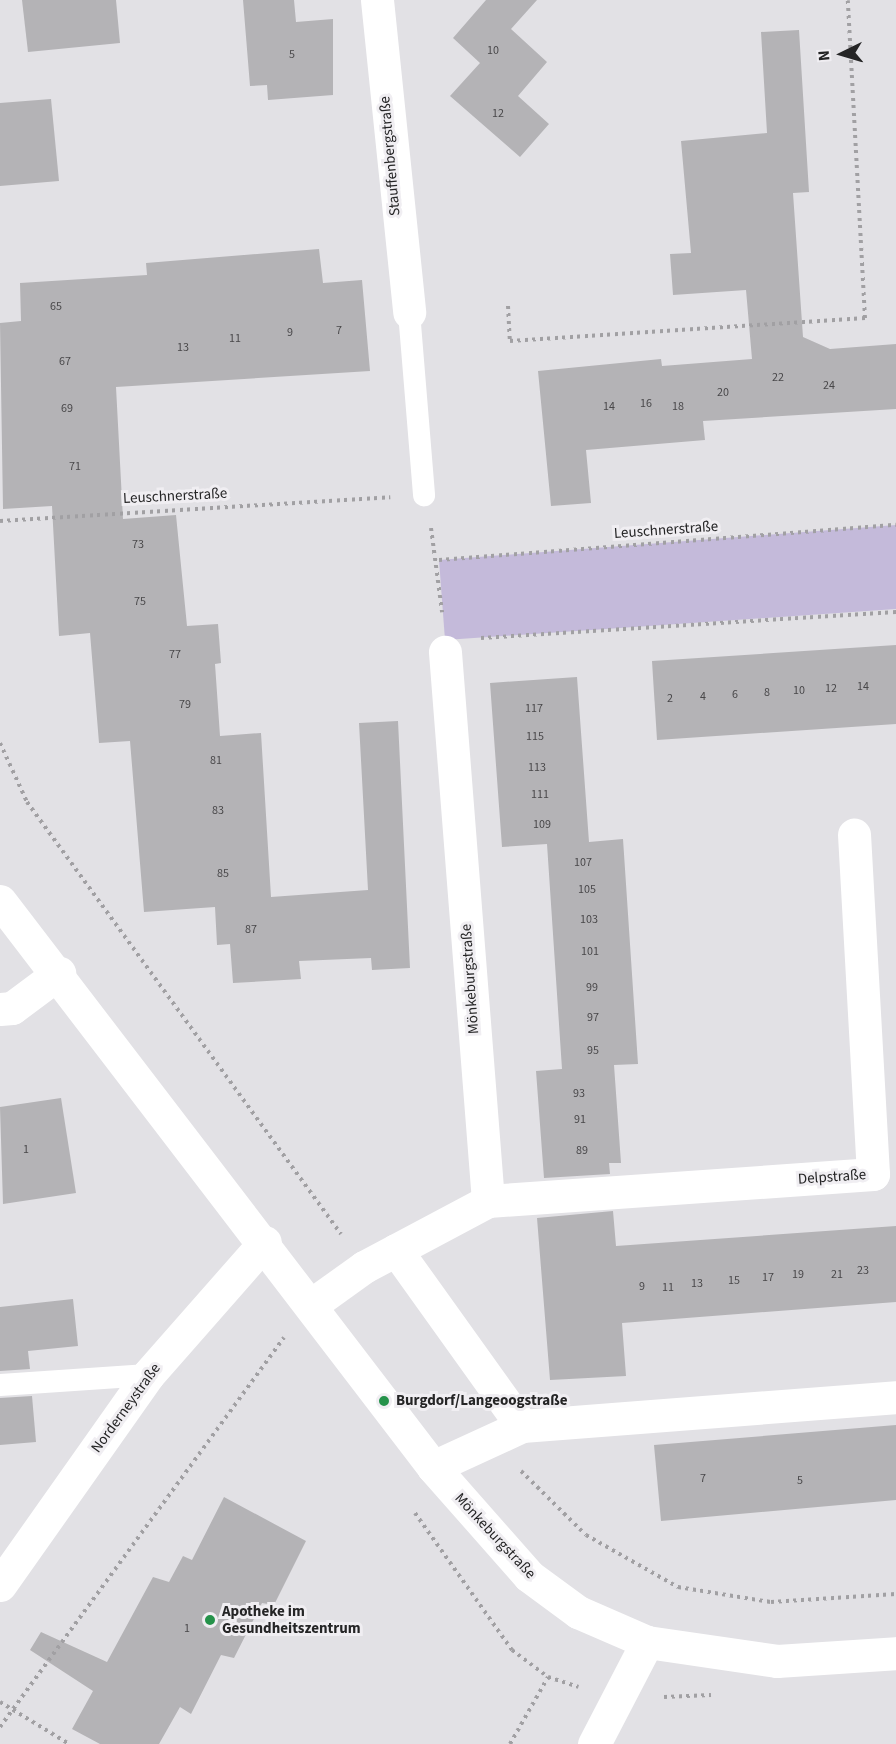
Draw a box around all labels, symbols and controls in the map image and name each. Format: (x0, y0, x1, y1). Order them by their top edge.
north arrow (812, 24, 872, 84)
house number: 10 (487, 44, 499, 58)
house number: 5 (289, 48, 295, 62)
text: N (813, 49, 835, 62)
street label: Stauffenbergstraße (376, 95, 404, 217)
house number: 12 (492, 107, 504, 121)
house number: 65 (50, 300, 62, 314)
house number: 7 (336, 324, 342, 338)
house number: 9 (287, 326, 293, 340)
house number: 11 (229, 332, 241, 346)
house number: 13 (177, 341, 189, 355)
house number: 67 (59, 355, 71, 369)
house number: 22 (772, 371, 784, 385)
house number: 24 (823, 379, 835, 393)
house number: 20 (717, 386, 729, 400)
house number: 16 (640, 397, 652, 411)
house number: 14 (603, 400, 615, 414)
house number: 18 (672, 400, 684, 414)
house number: 69 (61, 402, 73, 416)
house number: 71 (69, 460, 81, 474)
street label: Leuschnerstraße (122, 484, 228, 508)
street label: Leuschnerstraße (613, 517, 719, 543)
house number: 73 (132, 538, 144, 552)
house number: 75 (134, 595, 146, 609)
house number: 77 (169, 648, 181, 662)
house number: 14 (857, 680, 869, 694)
house number: 12 (825, 682, 837, 696)
house number: 10 (793, 684, 805, 698)
house number: 8 (764, 686, 770, 700)
house number: 6 (732, 688, 738, 702)
house number: 4 (700, 690, 706, 704)
house number: 2 (667, 692, 673, 706)
house number: 79 (179, 698, 191, 712)
house number: 117 (525, 702, 543, 716)
house number: 115 (526, 730, 544, 744)
house number: 81 (210, 754, 222, 768)
house number: 113 (528, 761, 546, 775)
house number: 111 (531, 788, 549, 802)
house number: 83 (212, 804, 224, 818)
house number: 109 (533, 818, 551, 832)
house number: 107 (574, 856, 592, 870)
house number: 85 (217, 867, 229, 881)
house number: 105 (578, 883, 596, 897)
house number: 103 (580, 913, 598, 927)
house number: 87 (245, 923, 257, 937)
street label: Mönkeburgstraße (457, 923, 483, 1035)
house number: 101 (581, 945, 599, 959)
house number: 99 (586, 981, 598, 995)
house number: 97 (587, 1011, 599, 1025)
house number: 95 (587, 1044, 599, 1058)
house number: 93 (573, 1087, 585, 1101)
house number: 91 (574, 1113, 586, 1127)
house number: 1 (23, 1143, 29, 1157)
house number: 89 (576, 1144, 588, 1158)
street label: Delpstraße (797, 1166, 867, 1188)
house number: 23 (857, 1264, 869, 1278)
house number: 19 (792, 1268, 804, 1282)
house number: 21 (831, 1268, 843, 1282)
house number: 17 (762, 1271, 774, 1285)
house number: 15 (728, 1274, 740, 1288)
house number: 13 (691, 1277, 703, 1291)
house number: 9 (639, 1280, 645, 1294)
house number: 11 (662, 1281, 674, 1295)
street label: Norderneystraße (88, 1360, 164, 1456)
place label: Burgdorf/Langeoogstraße (396, 1392, 567, 1410)
marker: Burgdorf/Langeoogstraße (377, 1394, 391, 1408)
house number: 7 (700, 1472, 706, 1486)
house number: 5 (797, 1474, 803, 1488)
street label: Mönkeburgstraße (451, 1489, 539, 1583)
place label: Apotheke im Gesundheitszentrum (222, 1602, 361, 1637)
marker: Apotheke im Gesundheitszentrum (203, 1613, 217, 1627)
house number: 1 (184, 1622, 190, 1636)

